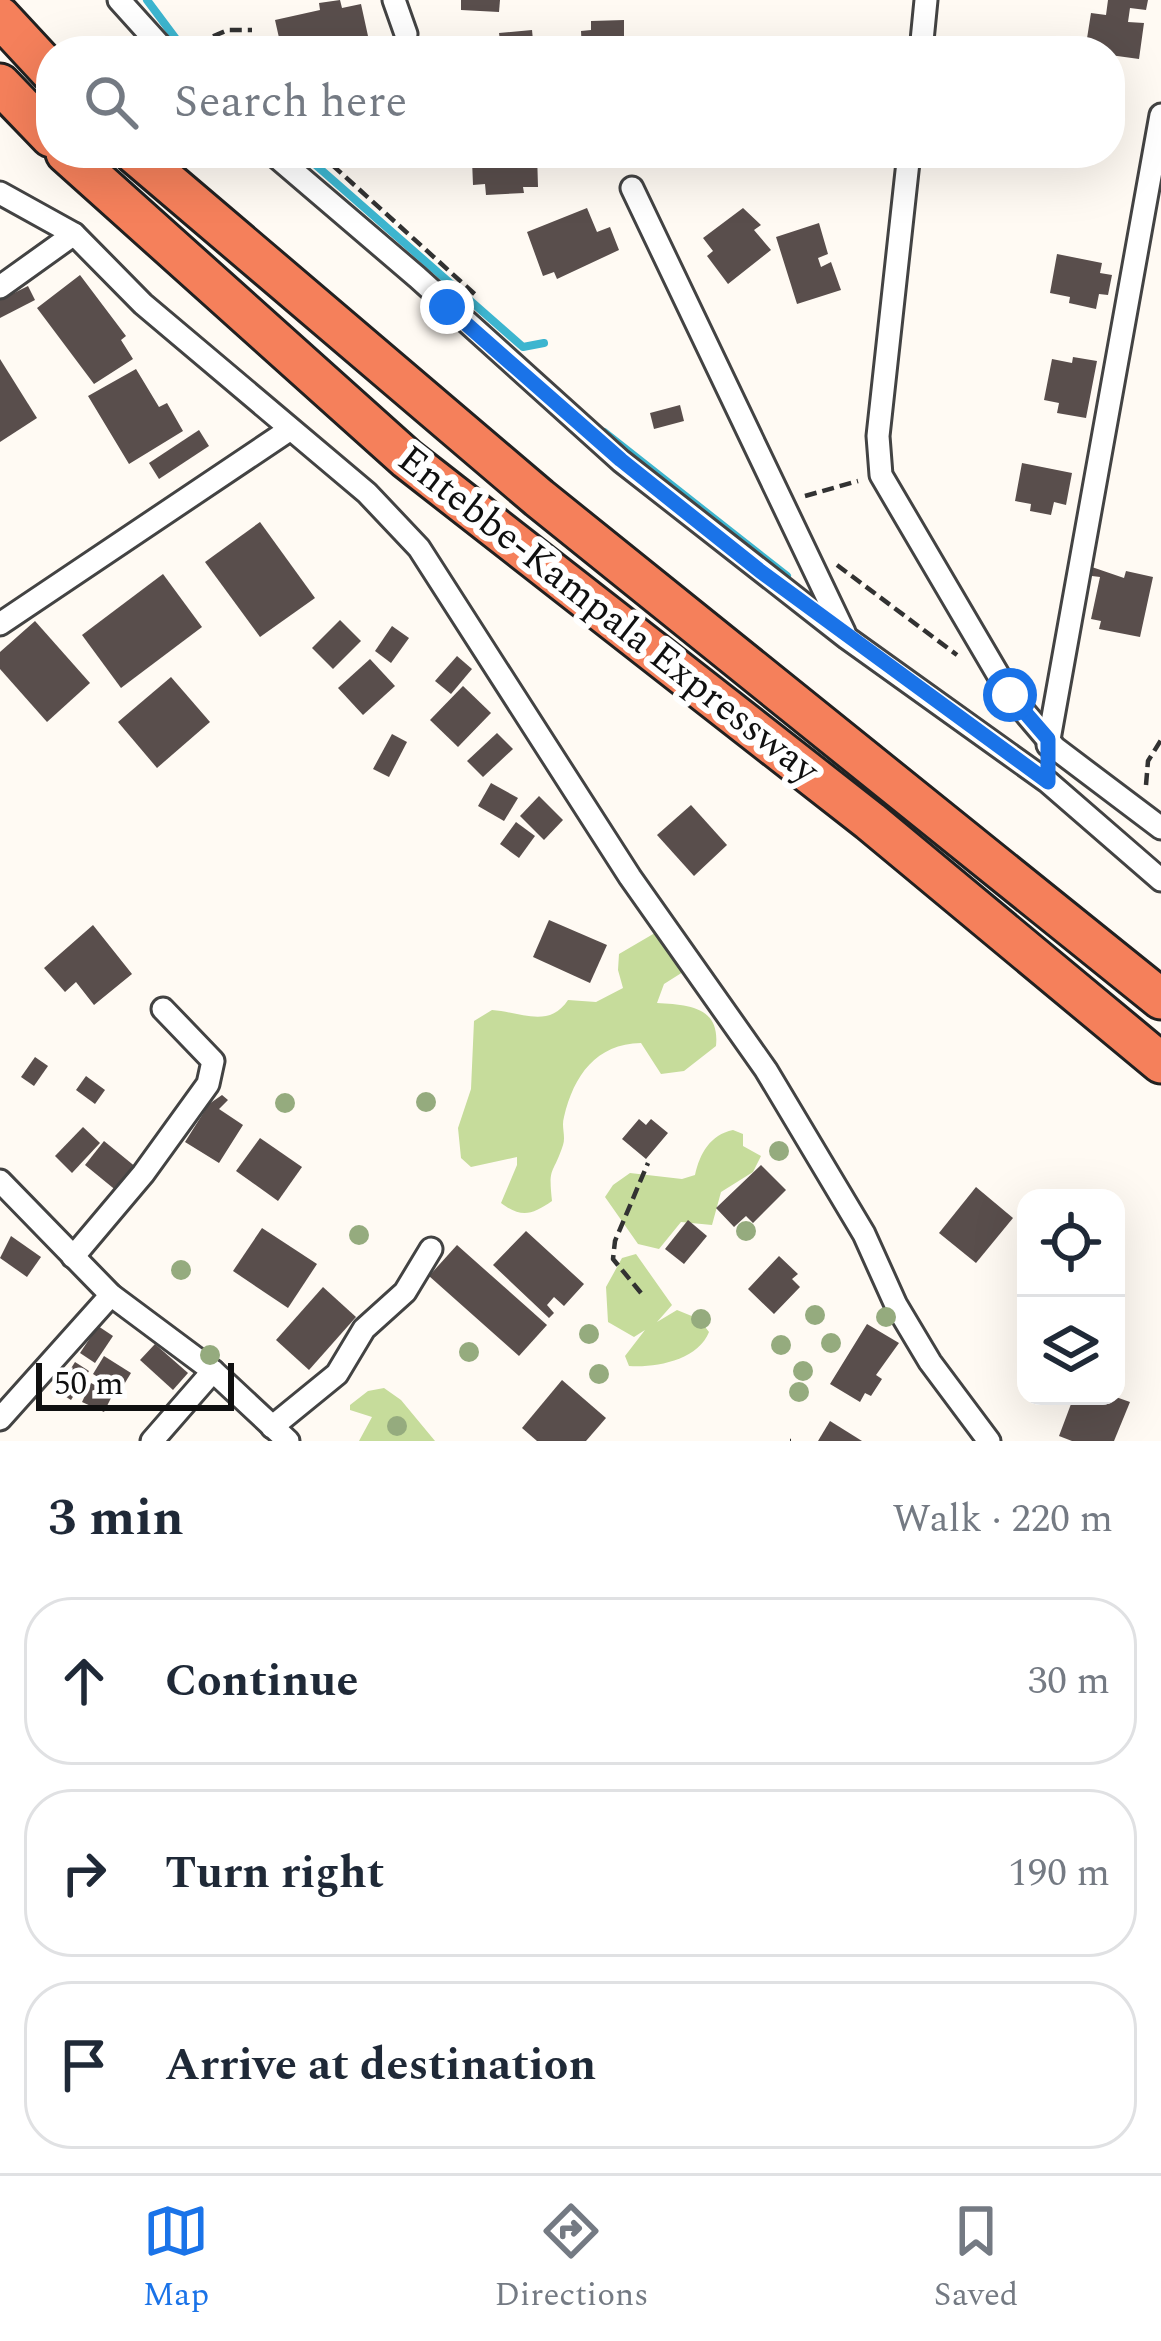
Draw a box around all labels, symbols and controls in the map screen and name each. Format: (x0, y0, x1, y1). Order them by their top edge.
search box (36, 36, 1125, 168)
text: Search here (174, 68, 407, 137)
icon: search (78, 69, 144, 135)
route end (420, 280, 474, 334)
street label: Entebbe-Kampala Expressway (384, 431, 833, 799)
route start (983, 668, 1037, 722)
map controls (1017, 1189, 1125, 1405)
button: locate (1017, 1189, 1125, 1297)
button: layers (1017, 1297, 1125, 1405)
scale bar (36, 1357, 234, 1410)
text: 50 m (54, 1359, 124, 1409)
text: 3 min (48, 1480, 184, 1558)
text: Walk · 220 m (892, 1490, 1113, 1549)
text: Continue (165, 1647, 358, 1716)
icon: ahead (51, 1648, 117, 1714)
text: 30 m (1028, 1652, 1110, 1711)
text: Turn right (165, 1839, 384, 1908)
icon: right (51, 1840, 117, 1906)
text: 190 m (1008, 1844, 1110, 1903)
text: Arrive at destination (165, 2031, 596, 2100)
icon: arrive (51, 2032, 117, 2098)
tab: Map (143, 2198, 209, 2320)
tab: Directions (494, 2198, 648, 2320)
tab: Saved (934, 2198, 1018, 2320)

